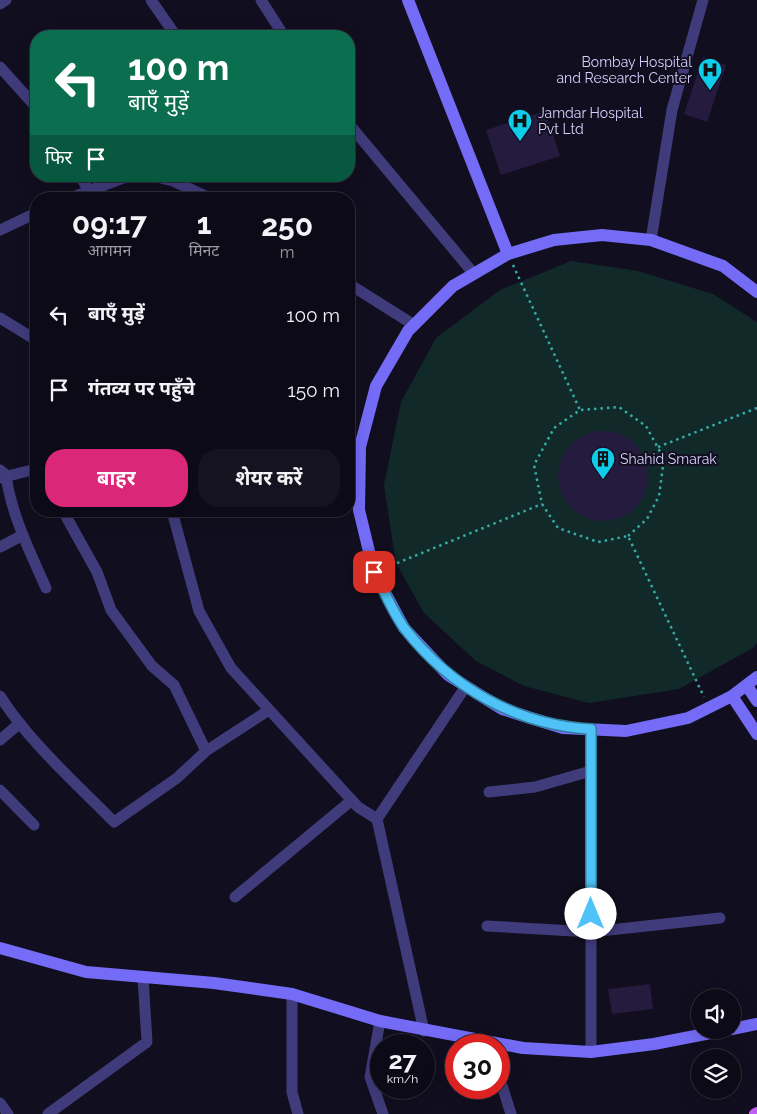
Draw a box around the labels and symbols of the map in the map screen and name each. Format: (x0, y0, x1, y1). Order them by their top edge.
place label: Bombay Hospital and Research Center (556, 54, 692, 86)
hospital icon: Bombay Hospital and Research Center (697, 57, 723, 91)
place label: Jamdar Hospital Pvt Ltd (538, 105, 643, 137)
hospital icon: Jamdar Hospital Pvt Ltd (507, 108, 533, 142)
building icon: Shahid Smarak (590, 446, 616, 480)
place label: Shahid Smarak (620, 451, 717, 467)
pin (353, 551, 395, 593)
position arrow (564, 887, 616, 939)
speed limit sign: 30 (445, 1034, 510, 1099)

